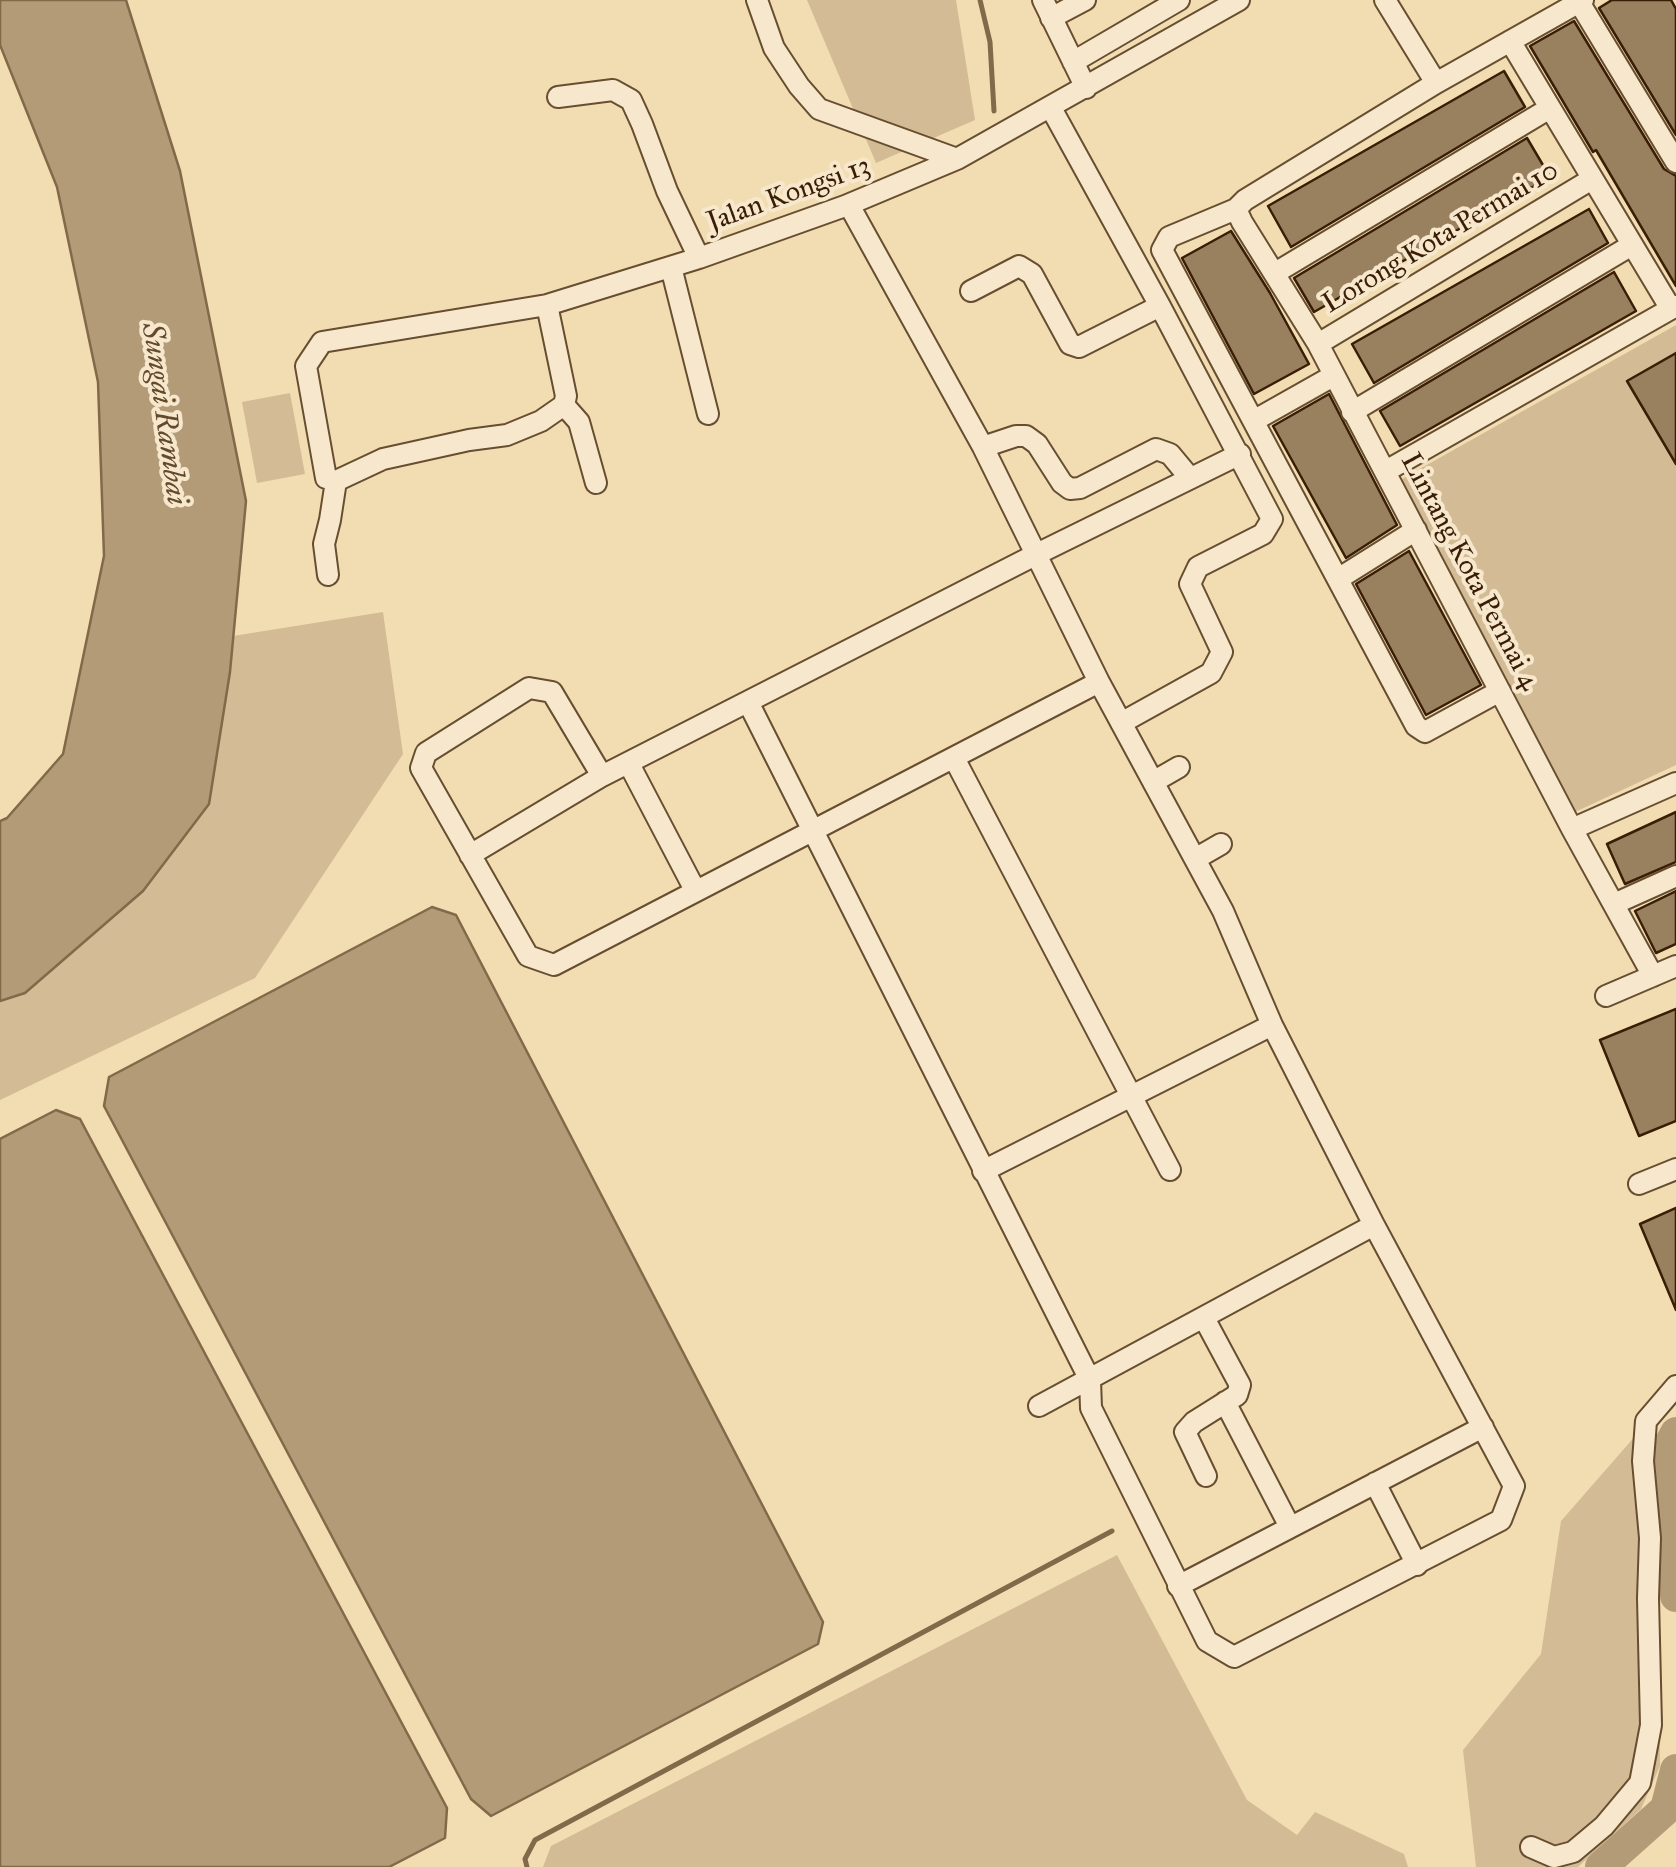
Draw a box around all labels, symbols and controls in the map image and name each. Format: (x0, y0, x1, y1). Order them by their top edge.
street label: Jalan Kongsi 13 (703, 150, 875, 240)
street label: Lorong Kota Permai 10 (1317, 154, 1565, 322)
water label: Sungai Rambai (132, 321, 194, 507)
street label: Lintang Kota Permai 4 (1392, 448, 1546, 696)

